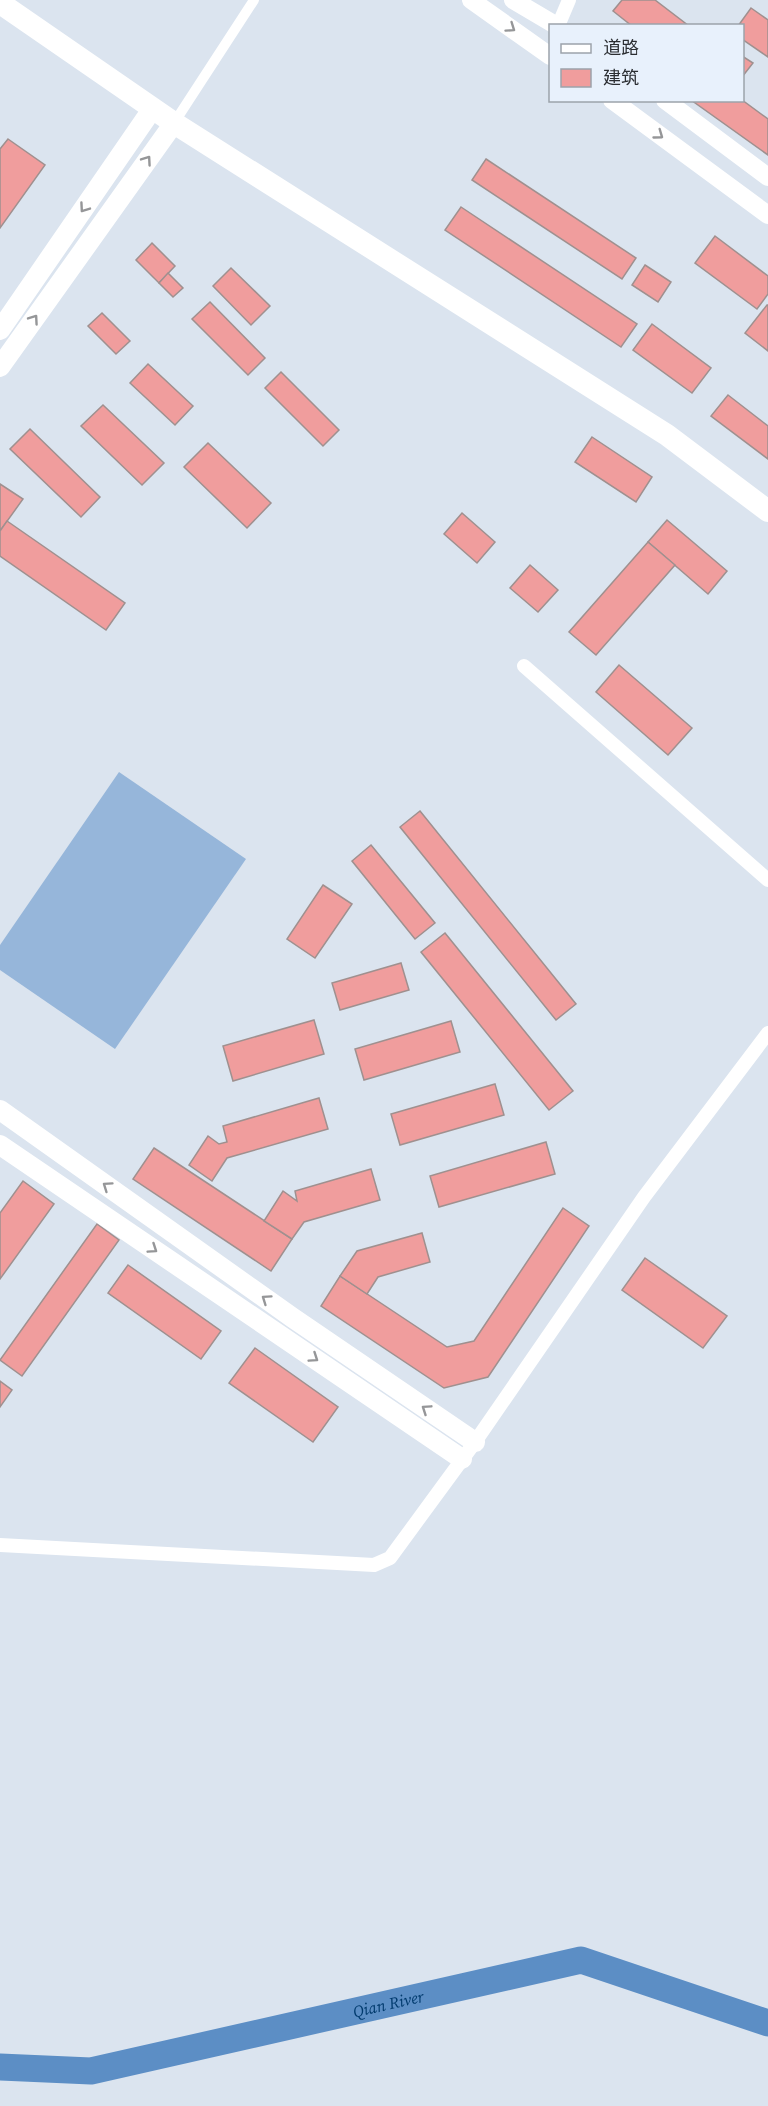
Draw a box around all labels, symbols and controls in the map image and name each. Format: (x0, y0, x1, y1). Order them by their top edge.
one-way arrow (504, 21, 515, 32)
legend (549, 24, 744, 102)
text: 道路 (603, 35, 639, 60)
text: 建筑 (603, 65, 639, 90)
one-way arrow (652, 128, 663, 139)
one-way arrow (140, 156, 151, 167)
one-way arrow (80, 202, 91, 213)
one-way arrow (27, 315, 38, 326)
one-way arrow (102, 1182, 113, 1193)
one-way arrow (146, 1242, 157, 1253)
one-way arrow (261, 1295, 272, 1306)
one-way arrow (307, 1351, 318, 1362)
one-way arrow (422, 1405, 433, 1416)
water label: Qian River (351, 1985, 427, 2022)

